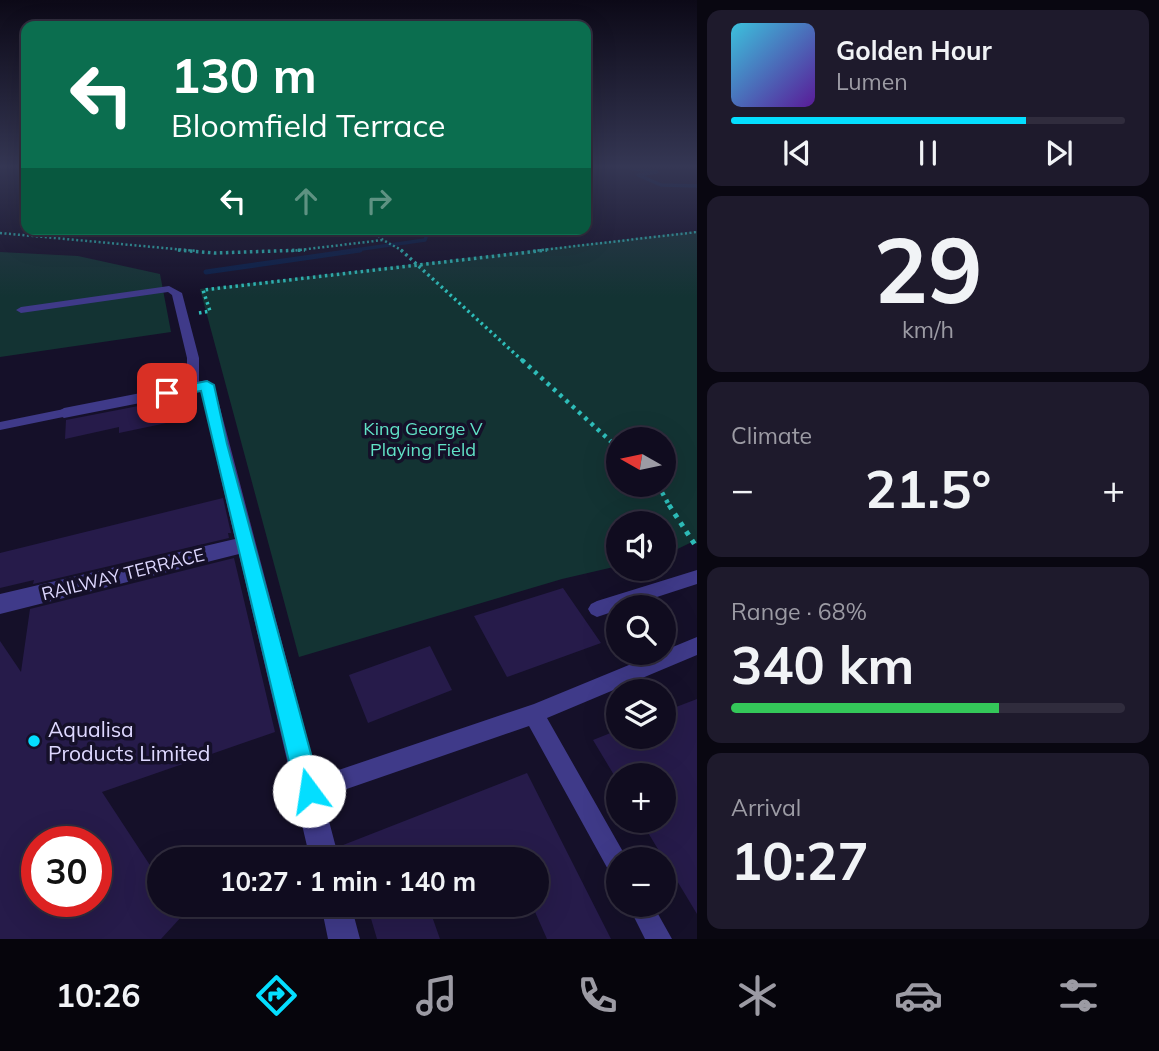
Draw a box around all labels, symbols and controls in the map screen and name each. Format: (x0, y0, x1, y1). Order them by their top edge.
text: Golden Hour (836, 34, 992, 67)
text: 130 m (171, 44, 317, 105)
icon: left (56, 49, 147, 140)
text: Lumen (836, 67, 908, 96)
text: Bloomfield Terrace (171, 105, 445, 145)
icon: previous (778, 134, 816, 172)
icon: pause (909, 134, 947, 172)
icon: next (1040, 134, 1078, 172)
icon: left (214, 182, 252, 220)
icon: ahead (287, 182, 325, 220)
icon: right (360, 182, 398, 220)
text: 29 (873, 212, 983, 326)
text: km/h (902, 315, 954, 344)
pin (137, 363, 197, 423)
icon: arrive (148, 374, 186, 412)
park label: King George V Playing Field (363, 417, 483, 461)
text: Climate (731, 421, 812, 450)
north arrow (606, 427, 676, 497)
map controls (606, 427, 676, 917)
text: 21.5° (865, 456, 991, 521)
text: − (731, 465, 754, 513)
text: + (1102, 465, 1125, 513)
button: sound (606, 511, 676, 581)
street label: RAILWAY TERRACE (39, 543, 207, 605)
button: search (606, 595, 676, 665)
text: Range · 68% (731, 597, 867, 626)
text: 340 km (731, 632, 914, 697)
button: layers (606, 679, 676, 749)
place label: Aqualisa Products Limited (48, 716, 210, 766)
marker: Aqualisa Products Limited (26, 733, 42, 749)
position arrow (272, 754, 346, 828)
button: + (606, 763, 676, 833)
text: Arrival (731, 793, 801, 822)
speed limit sign: 30 (21, 826, 112, 917)
text: 10:27 (731, 828, 869, 893)
button: − (606, 847, 676, 917)
text: 10:27 · 1 min · 140 m (220, 865, 476, 898)
icon: directions (252, 971, 301, 1020)
icon: music (412, 971, 461, 1020)
icon: phone (573, 971, 622, 1020)
icon: climate (733, 971, 782, 1020)
icon: car (894, 971, 943, 1020)
icon: filters (1054, 971, 1103, 1020)
text: 10:26 (56, 975, 140, 1015)

